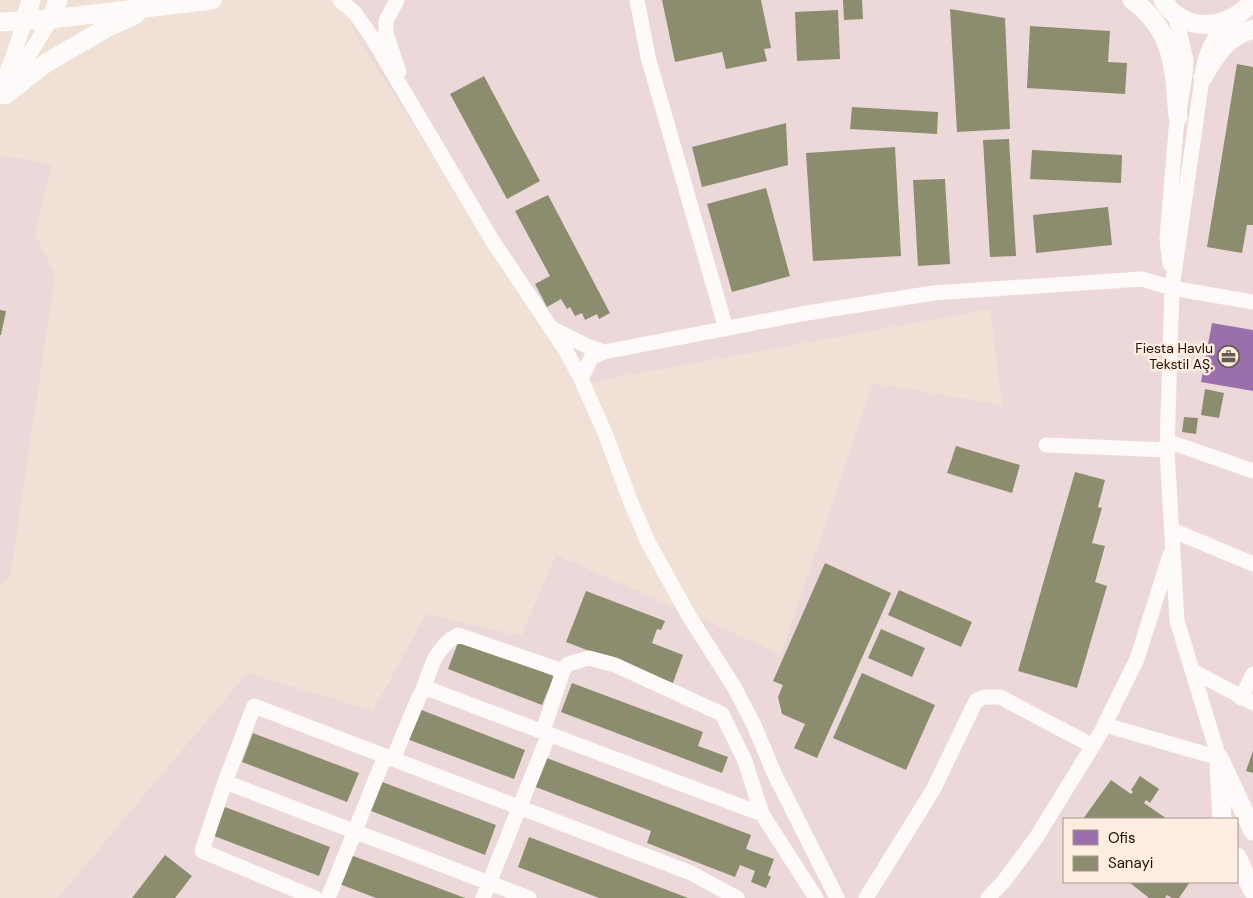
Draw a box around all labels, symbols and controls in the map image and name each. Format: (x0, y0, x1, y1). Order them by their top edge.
place label: Fiesta Havlu Tekstil AŞ. (1135, 339, 1213, 373)
office icon: Fiesta Havlu Tekstil AŞ. (1217, 344, 1241, 368)
legend (1063, 818, 1238, 883)
text: Ofis (1108, 828, 1136, 848)
text: Sanayi (1108, 853, 1153, 873)

